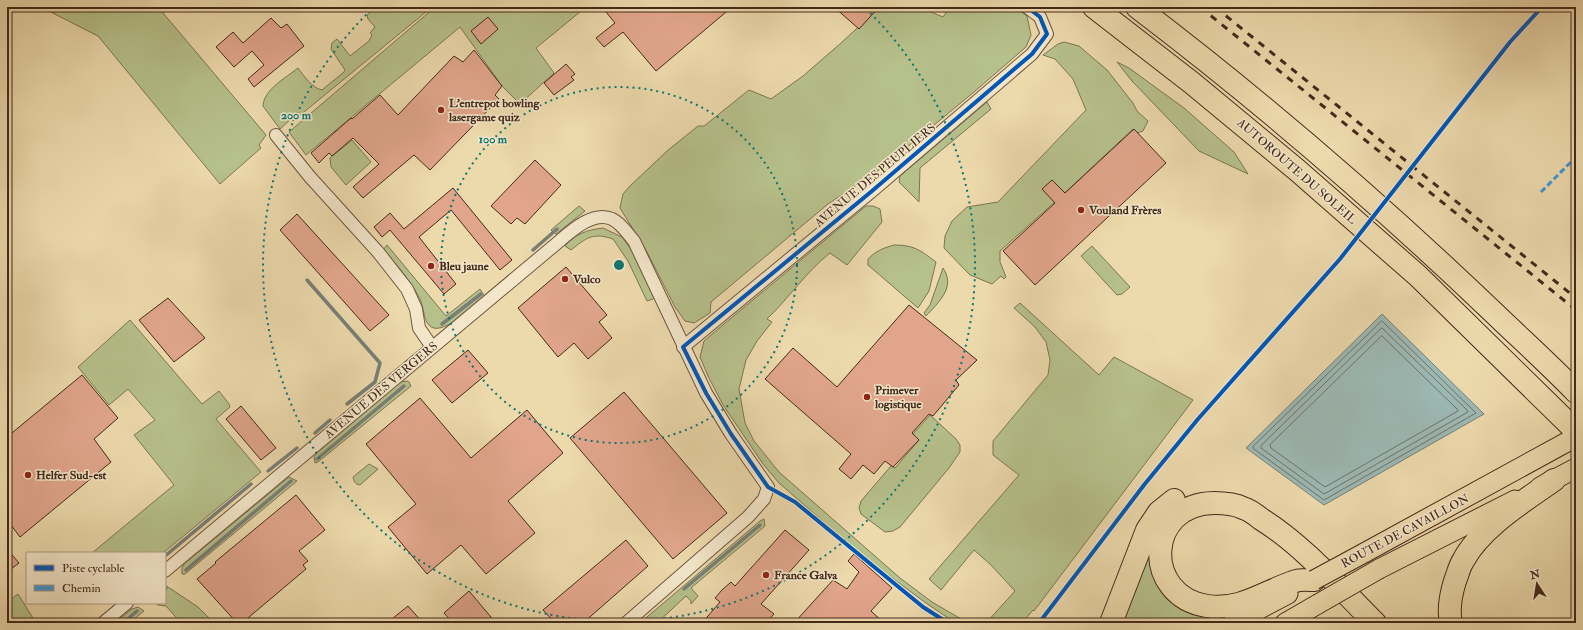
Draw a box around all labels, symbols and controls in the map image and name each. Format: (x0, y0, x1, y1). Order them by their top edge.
place label: L'entrepot bowling lasergame quiz (448, 96, 541, 125)
marker: L'entrepot bowling lasergame quiz (436, 105, 446, 115)
text: 200 m (281, 108, 312, 123)
street label: AUTOROUTE DU SOLEIL (1233, 115, 1360, 228)
street label: AVENUE DES PEUPLIERS (811, 120, 939, 231)
text: 100 m (479, 132, 508, 147)
place label: Vouland Frères (1088, 203, 1161, 218)
marker: Vouland Frères (1076, 205, 1086, 215)
centre of rings (612, 258, 626, 272)
place label: Bleu jaune (439, 259, 490, 274)
marker: Bleu jaune (426, 261, 436, 271)
place label: Vulco (572, 272, 601, 287)
marker: Vulco (560, 274, 570, 284)
street label: AVENUE DES VERGERS (321, 339, 441, 443)
place label: Primever logistique (874, 383, 922, 412)
marker: Primever logistique (862, 392, 872, 402)
place label: Helfer Sud-est (36, 468, 107, 483)
marker: Helfer Sud-est (23, 470, 33, 480)
street label: ROUTE DE CAVAILLON (1339, 491, 1472, 572)
legend (26, 552, 166, 604)
text: Piste cyclable (62, 561, 124, 576)
north arrow (1517, 564, 1557, 604)
text: N (1528, 567, 1542, 582)
place label: France Galva (774, 568, 838, 583)
marker: France Galva (761, 570, 771, 580)
text: Chemin (62, 581, 101, 596)

